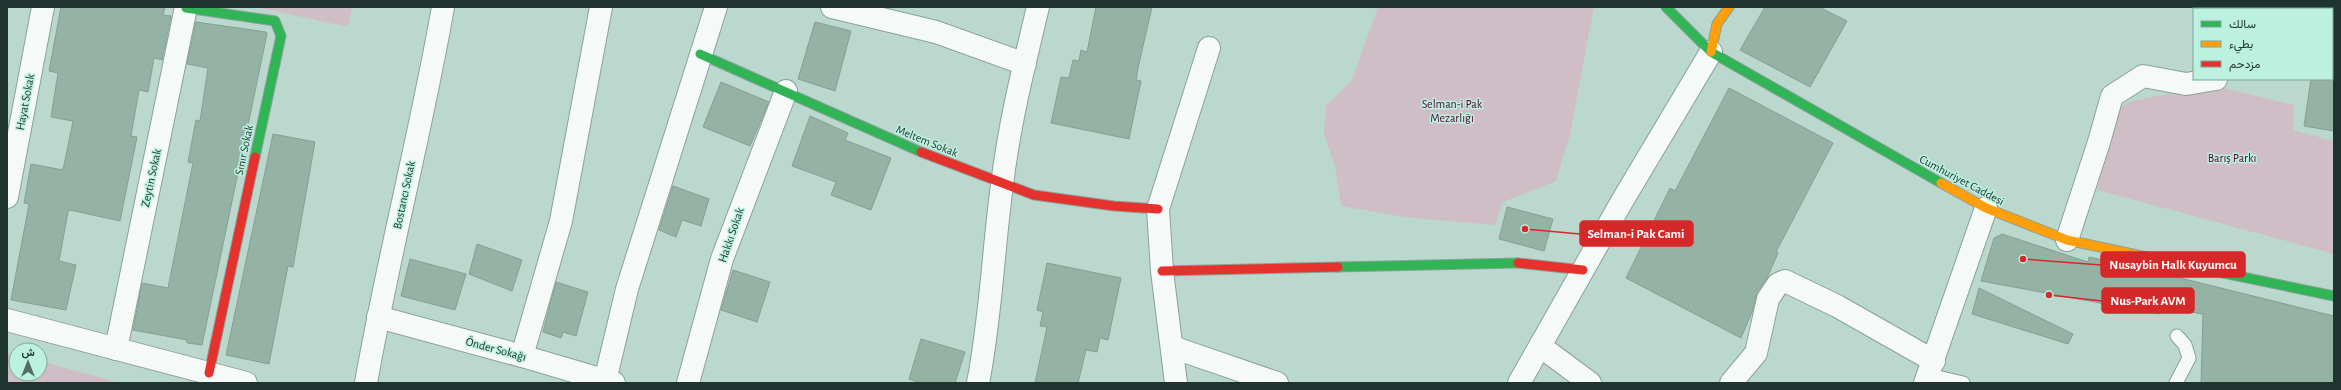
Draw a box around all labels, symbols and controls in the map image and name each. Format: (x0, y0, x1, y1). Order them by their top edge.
legend (2193, 8, 2333, 80)
text: سالك (2229, 18, 2256, 30)
text: بطيء (2229, 38, 2253, 54)
text: مزدحم (2229, 58, 2260, 72)
street label: Hayat Sokak (14, 72, 37, 131)
park label: Selman-i Pak Mezarlığı (1422, 98, 1483, 124)
street label: Sınır Sokak (233, 123, 255, 176)
street label: Meltem Sokak (894, 123, 960, 159)
street label: Zeytin Sokak (139, 147, 164, 208)
park label: Barış Parkı (2208, 152, 2256, 164)
street label: Cumhuriyet Caddesi (1917, 153, 2006, 208)
street label: Bostancı Sokak (391, 159, 417, 230)
street label: Hakkı Sokak (716, 206, 746, 264)
callout: Selman-i Pak Cami (1580, 221, 1693, 246)
text: Selman-i Pak Cami (1588, 228, 1684, 241)
callout: Nusaybin Halk Kuyumcu (2101, 252, 2245, 277)
text: Nusaybin Halk Kuyumcu (2109, 259, 2237, 272)
callout: Nus-Park AVM (2102, 288, 2194, 313)
text: Nus-Park AVM (2110, 295, 2186, 308)
street label: Önder Sokağı (464, 334, 528, 363)
north arrow (8, 342, 48, 382)
text: ش (21, 347, 35, 359)

